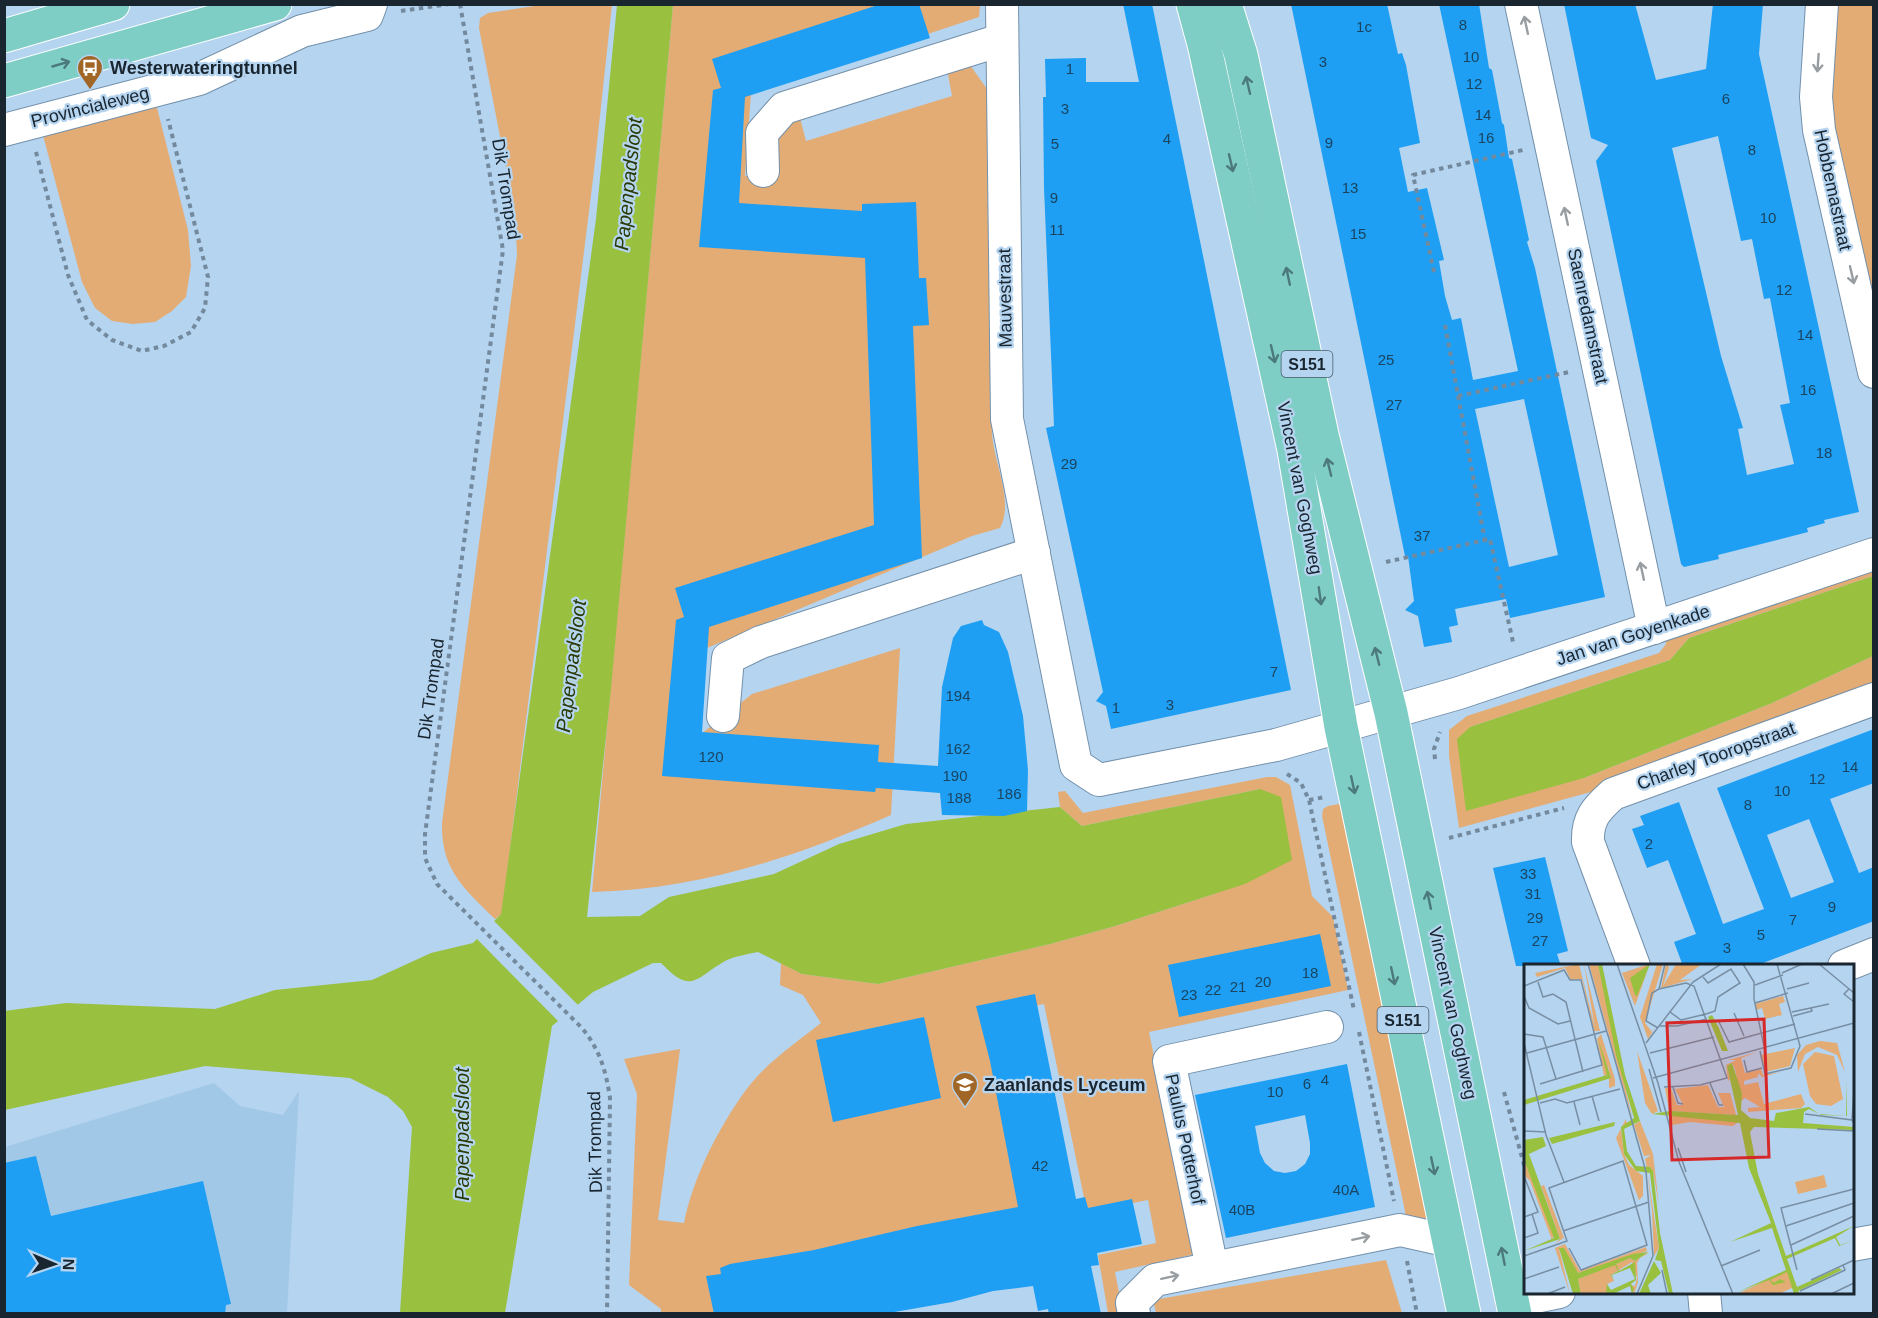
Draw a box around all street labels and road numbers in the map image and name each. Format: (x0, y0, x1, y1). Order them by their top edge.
street label: Provincialeweg (29, 83, 151, 131)
street label: Hobbemastraat (1810, 128, 1856, 252)
street label: Dik Trompad (488, 137, 524, 241)
street label: Saenredamstraat (1564, 246, 1612, 386)
street label: Mauvestraat (994, 248, 1016, 348)
road number: S151 (1282, 351, 1332, 377)
street label: Vincent van Goghweg (1273, 400, 1327, 576)
street label: Jan van Goyenkade (1554, 601, 1712, 669)
street label: Dik Trompad (414, 637, 448, 741)
street label: Charley Tooropstraat (1634, 718, 1798, 794)
street label: Vincent van Goghweg (1425, 925, 1481, 1101)
road number: S151 (1378, 1007, 1428, 1033)
street label: Paulus Potterhof (1161, 1072, 1209, 1207)
street label: Dik Trompad (584, 1091, 606, 1193)

